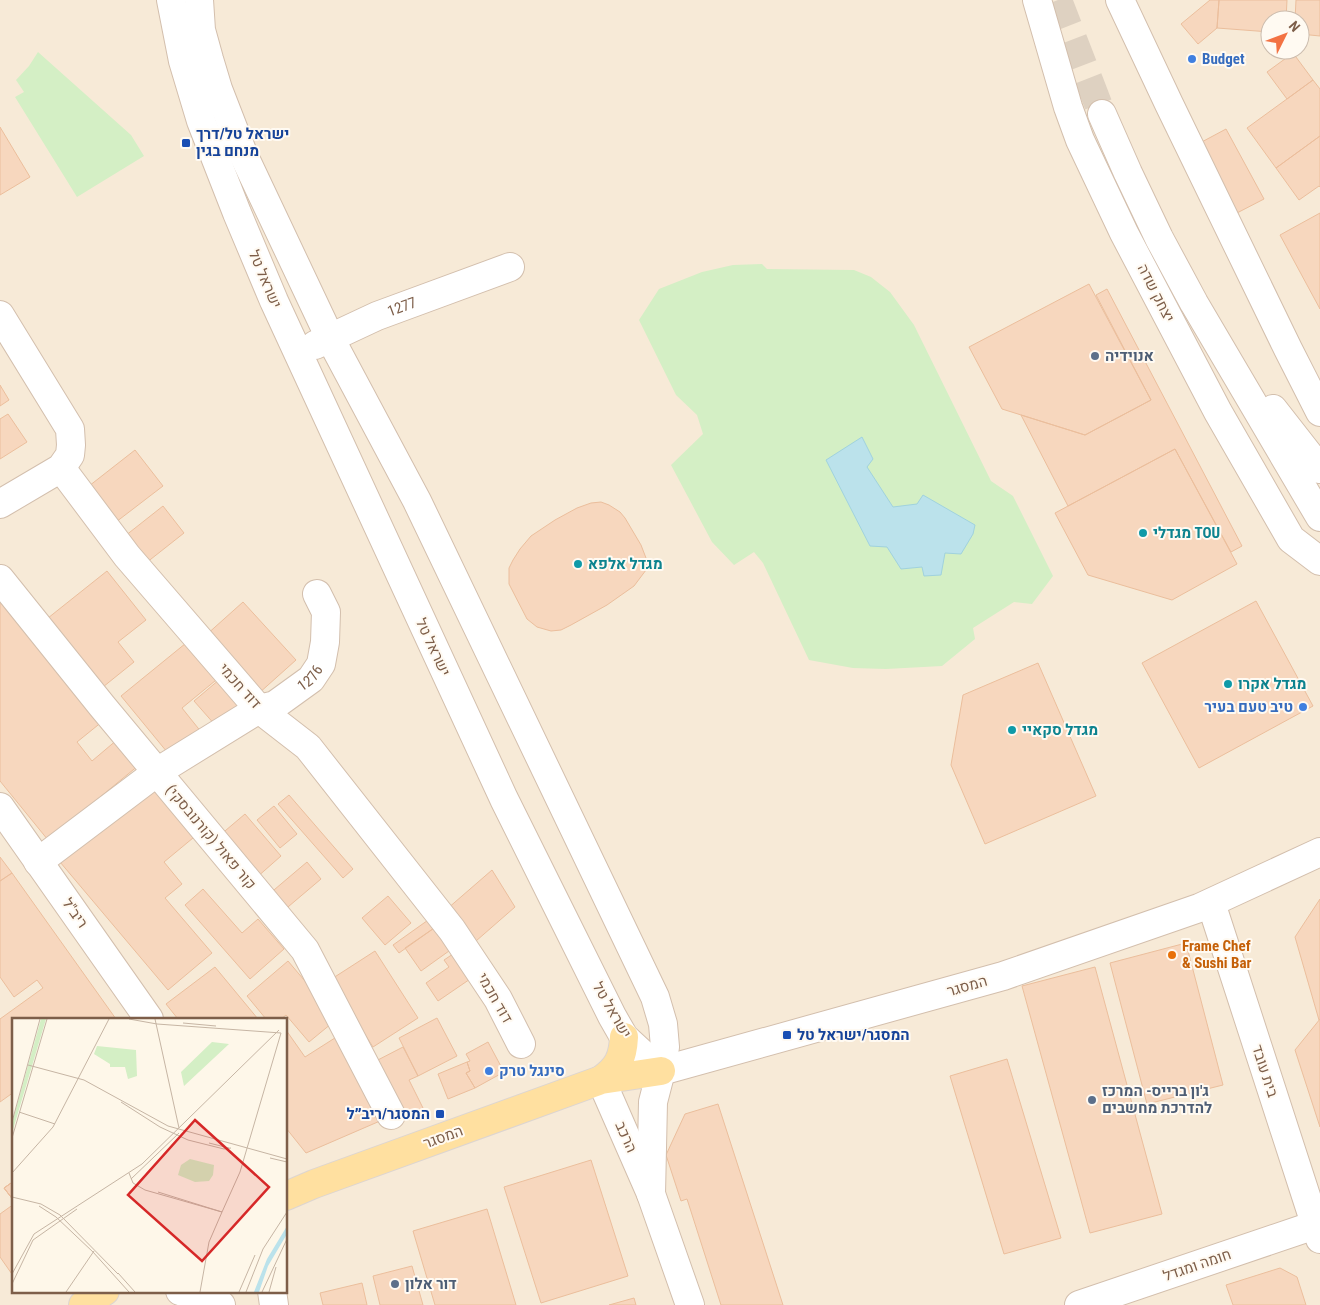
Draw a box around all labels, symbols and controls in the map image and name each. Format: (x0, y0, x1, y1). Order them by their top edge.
north arrow (1260, 10, 1310, 60)
text: N (1286, 18, 1303, 35)
place label: Budget (1202, 50, 1245, 68)
marker: Budget (1186, 53, 1198, 65)
place label: ישראל טל/דרך מנחם בגין (196, 125, 289, 160)
marker: ישראל טל/דרך מנחם בגין (180, 137, 192, 149)
street label: ישראל טל (245, 247, 285, 311)
street label: יצחק שדה (1134, 261, 1178, 325)
street label: 1277 (385, 293, 419, 320)
place label: אנוידיה (1105, 347, 1154, 365)
marker: אנוידיה (1089, 350, 1101, 362)
place label: מגדלי TOU (1153, 524, 1220, 542)
marker: מגדלי TOU (1137, 527, 1149, 539)
place label: מגדל אלפא (588, 555, 663, 573)
marker: מגדל אלפא (572, 558, 584, 570)
street label: ישראל טל (412, 615, 454, 679)
street label: דוד חכמי (215, 660, 265, 712)
street label: 1276 (294, 662, 327, 695)
place label: מגדל אקרו (1238, 675, 1307, 693)
marker: מגדל אקרו (1222, 678, 1234, 690)
place label: טיב טעם בעיר (1205, 698, 1293, 716)
marker: טיב טעם בעיר (1297, 701, 1309, 713)
place label: מגדל סקאיי (1022, 721, 1098, 739)
marker: מגדל סקאיי (1006, 724, 1018, 736)
street label: קור פאול (קורנובסקי) (162, 781, 260, 893)
street label: ריב"ל (58, 895, 92, 931)
place label: Frame Chef & Sushi Bar (1182, 937, 1252, 972)
marker: Frame Chef & Sushi Bar (1166, 949, 1178, 961)
street label: דוד חכמי (474, 970, 517, 1026)
street label: המסגר (945, 972, 989, 1000)
street label: ישראל טל (589, 979, 635, 1041)
inset map (12, 1018, 288, 1292)
place label: המסגר/ישראל טל (797, 1026, 910, 1044)
marker: המסגר/ישראל טל (781, 1029, 793, 1041)
street label: בית עובד (1248, 1043, 1282, 1100)
place label: סינגל טרק (499, 1062, 565, 1080)
marker: סינגל טרק (483, 1065, 495, 1077)
place label: ג'ון ברייס- המרכז להדרכת מחשבים (1102, 1082, 1212, 1117)
marker: ג'ון ברייס- המרכז להדרכת מחשבים (1086, 1094, 1098, 1106)
place label: המסגר/ריב״ל (347, 1105, 430, 1123)
marker: המסגר/ריב״ל (434, 1108, 446, 1120)
street label: הרכב (611, 1119, 641, 1155)
street label: המסגר (421, 1122, 465, 1152)
street label: חומה ומגדל (1161, 1245, 1233, 1285)
place label: דור אלון (405, 1275, 457, 1293)
marker: דור אלון (389, 1278, 401, 1290)

